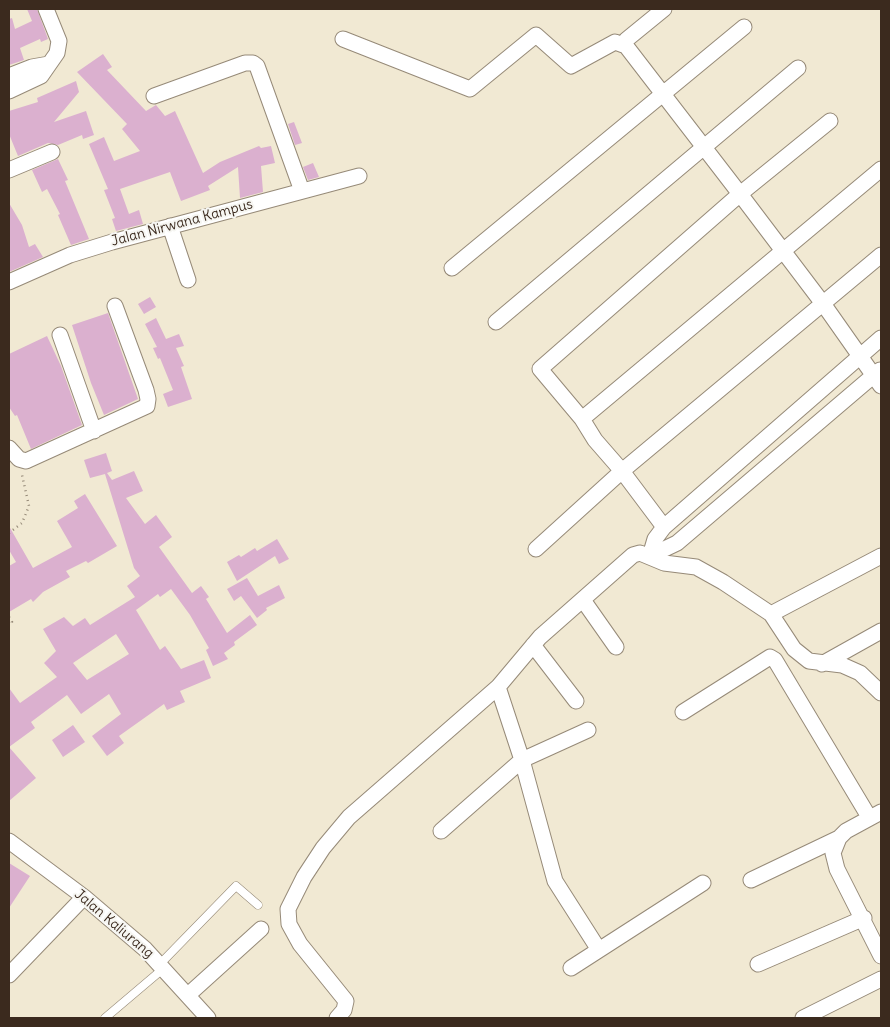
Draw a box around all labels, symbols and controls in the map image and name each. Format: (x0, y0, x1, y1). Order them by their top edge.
street label: Jalan Nirwana Kampus (109, 196, 255, 250)
street label: Jalan Kaliurang (71, 886, 157, 962)

